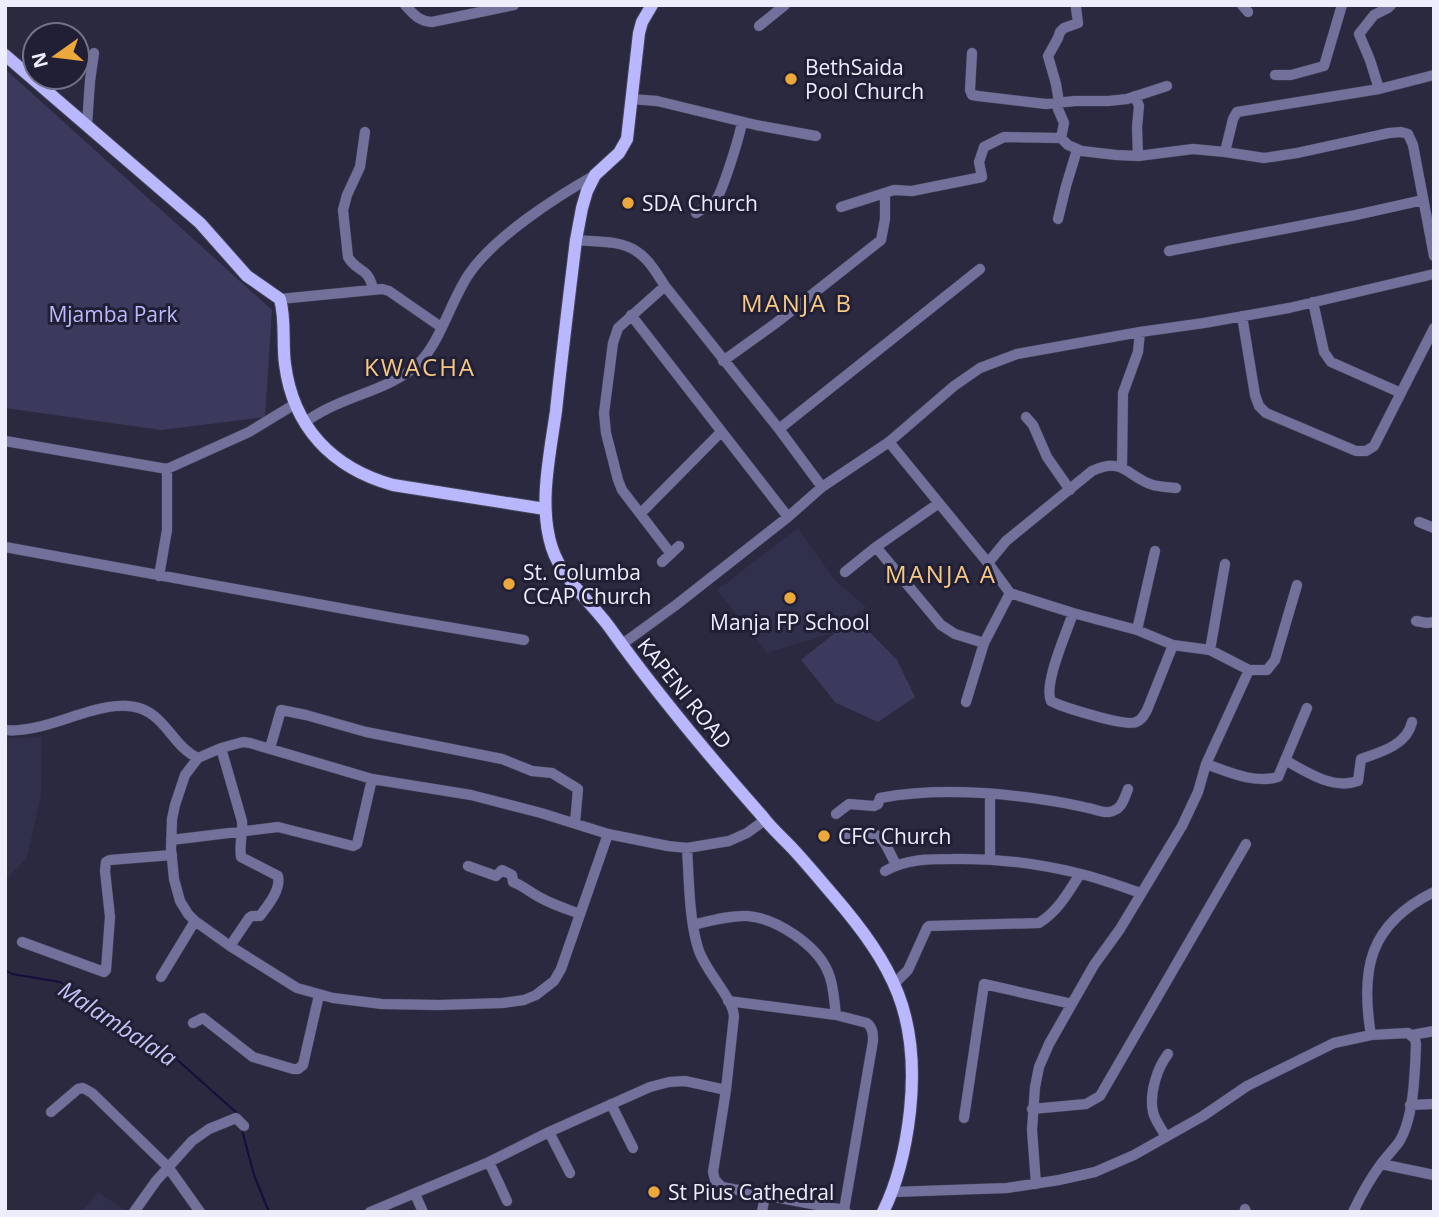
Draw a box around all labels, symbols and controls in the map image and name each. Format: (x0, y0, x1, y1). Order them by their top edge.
north arrow (21, 21, 91, 91)
text: N (25, 49, 54, 71)
place label: BethSaida Pool Church (805, 53, 924, 105)
marker: BethSaida Pool Church (783, 71, 799, 87)
place label: SDA Church (642, 189, 758, 217)
marker: SDA Church (620, 195, 636, 211)
district label: MANJA B (741, 286, 853, 319)
park label: Mjamba Park (48, 300, 178, 328)
district label: KWACHA (364, 350, 476, 383)
district label: MANJA A (885, 557, 997, 590)
place label: St. Columba CCAP Church (523, 558, 651, 610)
marker: St. Columba CCAP Church (501, 576, 517, 592)
marker: Manja FP School (782, 590, 798, 606)
place label: Manja FP School (710, 608, 870, 636)
street label: KAPENI ROAD (632, 632, 738, 754)
place label: CFC Church (838, 822, 951, 850)
marker: CFC Church (816, 828, 832, 844)
water label: Malambalala (53, 973, 183, 1073)
place label: St Pius Cathedral (668, 1178, 834, 1206)
marker: St Pius Cathedral (646, 1184, 662, 1200)

